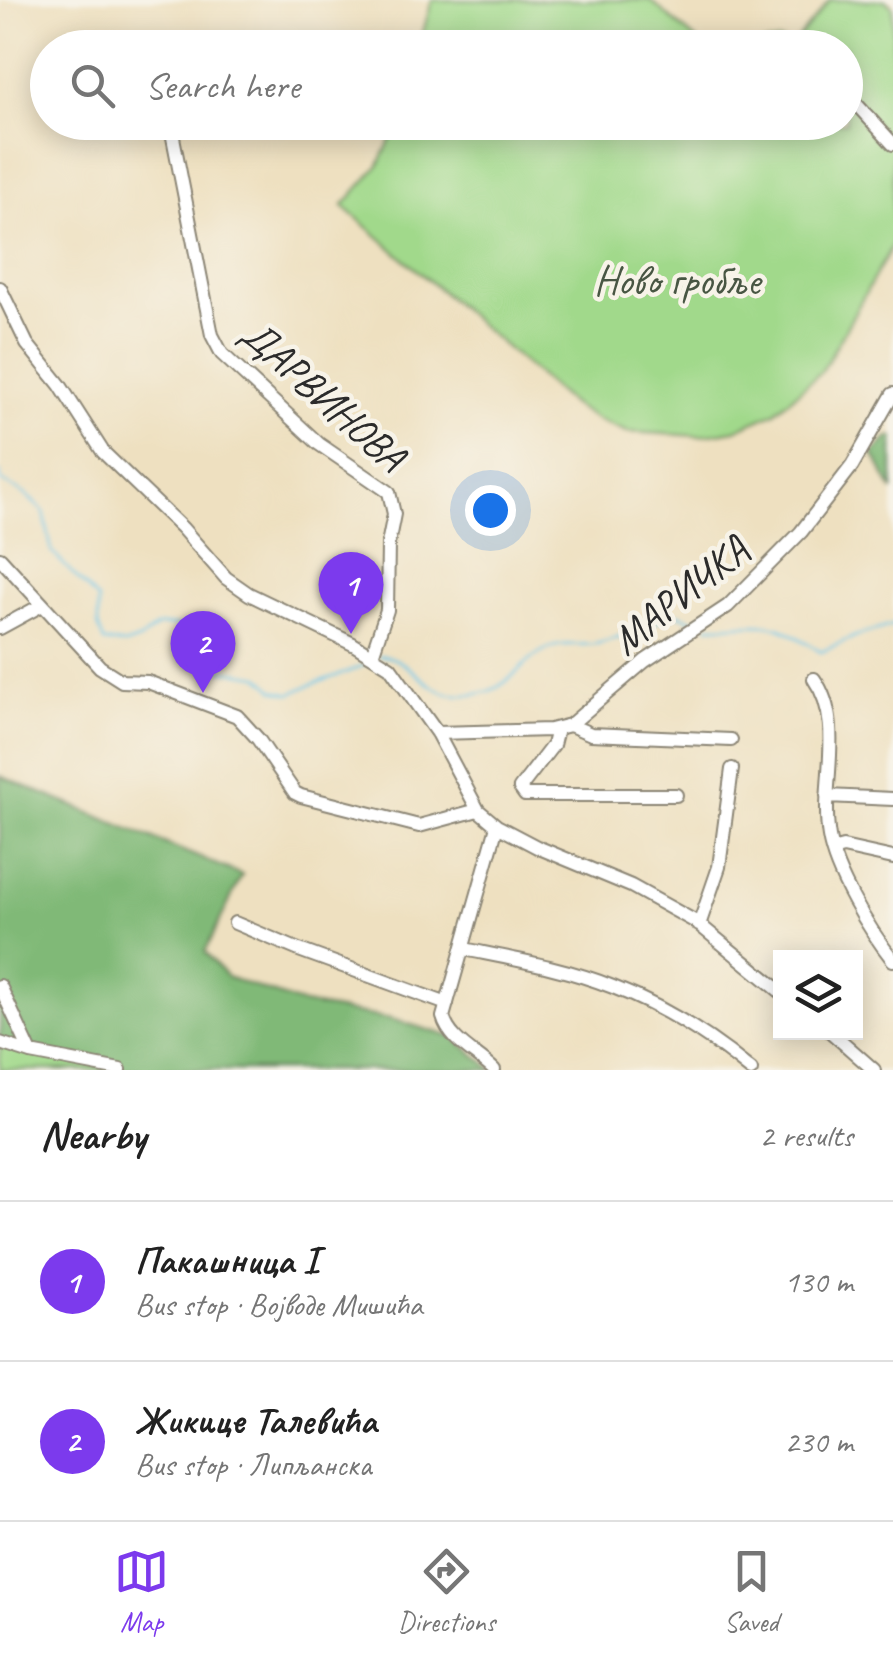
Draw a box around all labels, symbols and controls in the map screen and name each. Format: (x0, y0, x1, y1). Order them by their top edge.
search box (30, 30, 863, 140)
icon: search (65, 58, 120, 113)
text: Search here (145, 62, 300, 109)
park label: Ново гробље (594, 254, 764, 307)
street label: ДАРВИНОВА (230, 307, 418, 484)
your location (465, 485, 516, 536)
street label: МАРИЧКА (601, 523, 760, 667)
pin: 1 (318, 552, 384, 634)
pin: 2 (170, 610, 236, 693)
map controls (773, 950, 863, 1040)
button: layers (773, 950, 863, 1040)
text: Nearby (40, 1109, 146, 1162)
text: 2 results (759, 1115, 853, 1156)
text: Пакашница I (135, 1237, 318, 1284)
text: 1 (65, 1261, 80, 1302)
text: 130 m (784, 1261, 853, 1302)
text: Bus stop · Војводе Мишића (135, 1284, 423, 1325)
text: Жикице Талевића (135, 1397, 376, 1444)
text: 2 (65, 1421, 80, 1462)
text: 230 m (784, 1421, 853, 1462)
text: Bus stop · Липљанска (135, 1444, 371, 1485)
tab: Map (114, 1544, 169, 1639)
tab: Directions (398, 1544, 495, 1639)
tab: Saved (724, 1544, 779, 1639)

